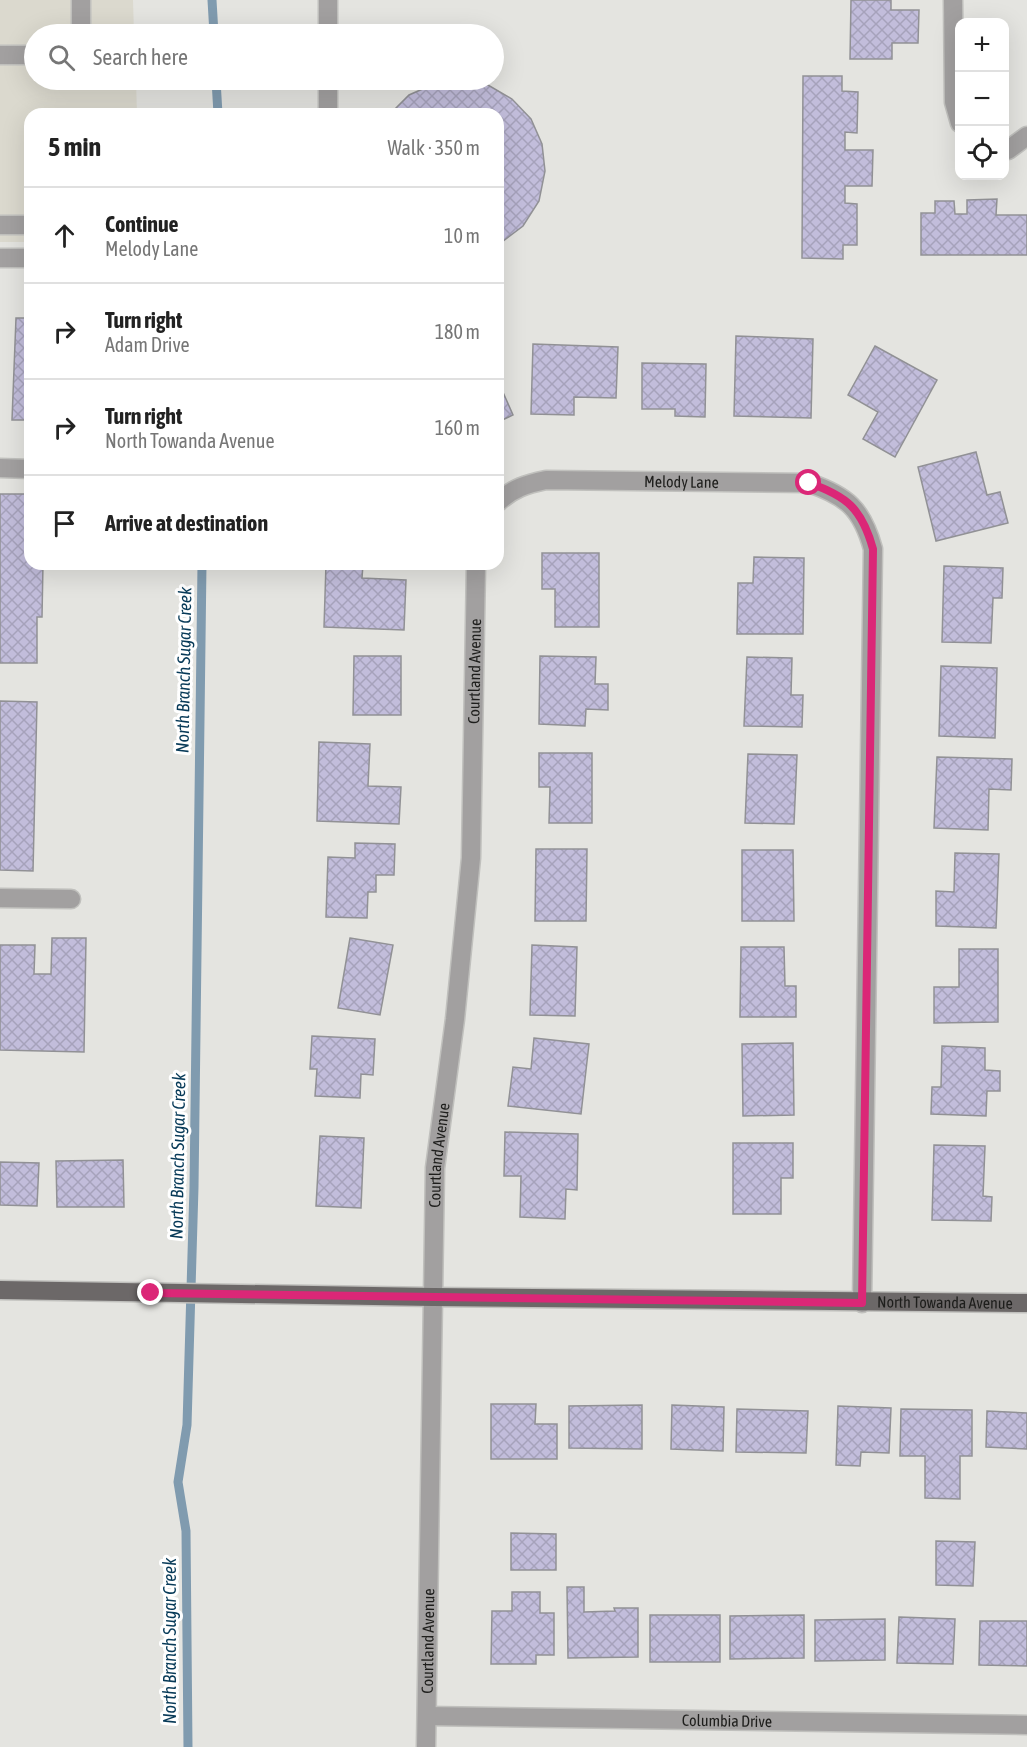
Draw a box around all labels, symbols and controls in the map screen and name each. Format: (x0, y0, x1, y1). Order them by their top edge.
map controls (955, 18, 1009, 180)
button: + (955, 18, 1009, 72)
search box (24, 24, 504, 90)
icon: search (45, 41, 78, 74)
text: Search here (93, 44, 188, 70)
button: − (955, 72, 1009, 126)
button: locate (955, 126, 1009, 180)
text: 5 min (48, 132, 101, 162)
text: Walk · 350 m (388, 136, 480, 159)
text: Continue (105, 211, 179, 237)
icon: ahead (48, 219, 81, 252)
text: 10 m (444, 224, 480, 247)
text: Melody Lane (105, 237, 198, 260)
text: Turn right (105, 307, 182, 333)
icon: right (48, 315, 81, 348)
text: 180 m (435, 320, 480, 343)
text: Adam Drive (105, 333, 190, 356)
text: Turn right (105, 403, 182, 429)
icon: right (48, 411, 81, 444)
text: 160 m (435, 416, 480, 439)
text: North Towanda Avenue (105, 429, 275, 452)
route start (795, 469, 821, 495)
street label: Melody Lane (644, 472, 719, 492)
icon: arrive (48, 507, 81, 540)
text: Arrive at destination (105, 510, 268, 536)
water label: North Branch Sugar Creek (172, 586, 195, 753)
street label: Courtland Avenue (464, 618, 484, 724)
water label: North Branch Sugar Creek (166, 1072, 189, 1239)
street label: Courtland Avenue (425, 1102, 453, 1208)
route end (137, 1279, 163, 1305)
street label: North Towanda Avenue (877, 1292, 1013, 1312)
water label: North Branch Sugar Creek (159, 1557, 180, 1724)
street label: Courtland Avenue (418, 1588, 437, 1694)
street label: Columbia Drive (682, 1711, 772, 1730)

